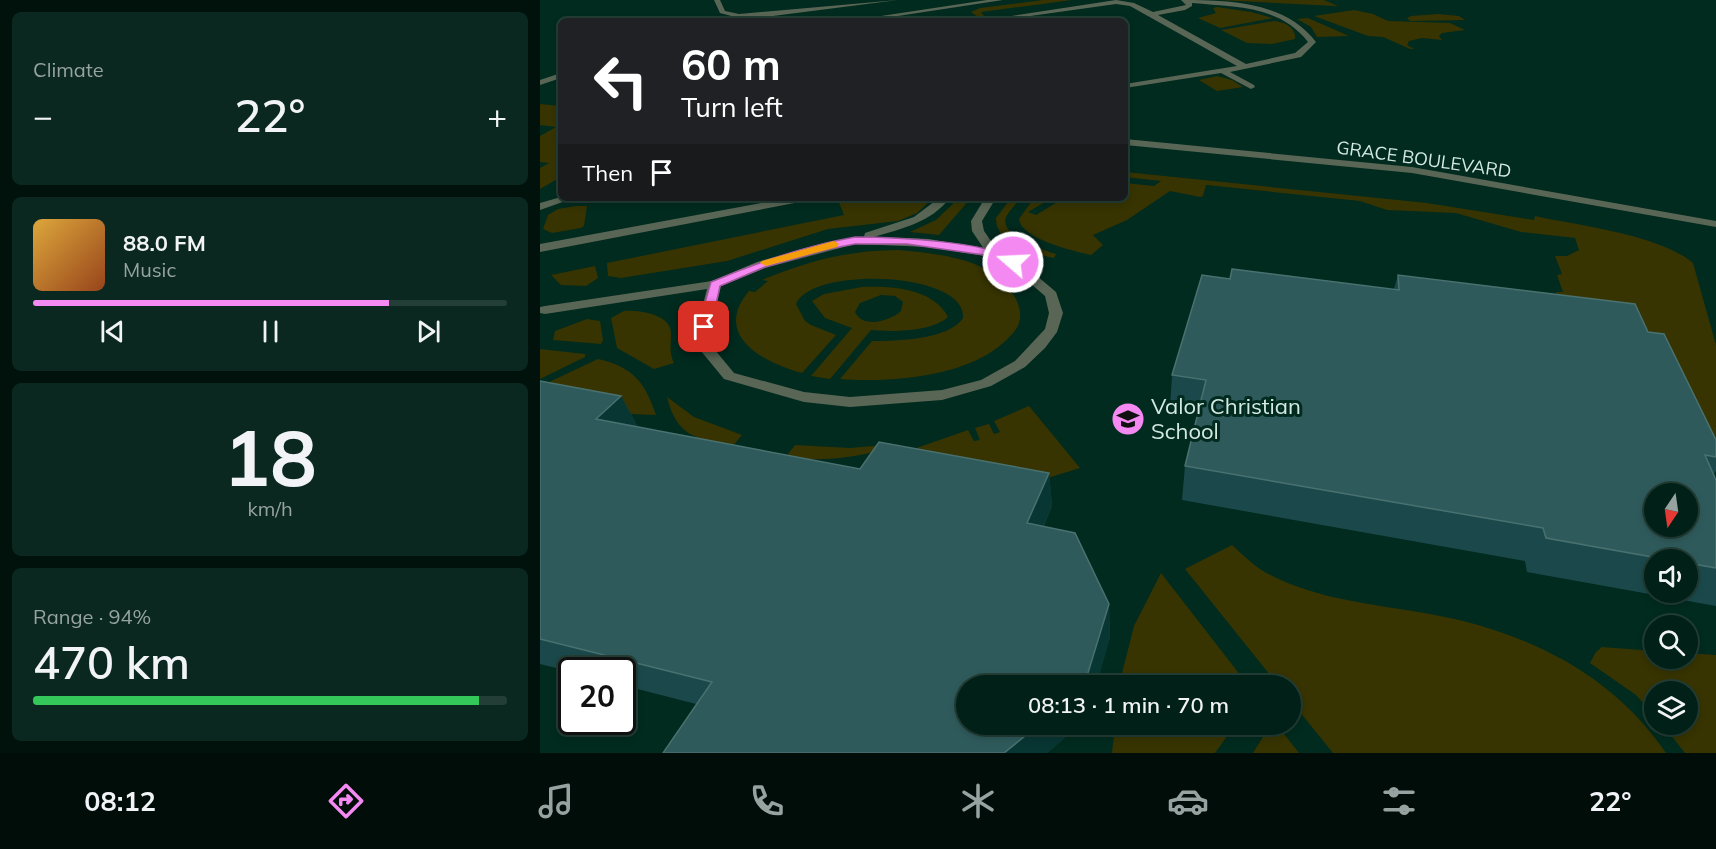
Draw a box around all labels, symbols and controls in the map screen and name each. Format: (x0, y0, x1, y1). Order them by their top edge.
text: 60 m (681, 38, 781, 91)
icon: left (582, 42, 660, 120)
text: Climate (33, 57, 104, 82)
text: 22° (235, 87, 305, 143)
text: Turn left (681, 90, 783, 124)
text: − (33, 95, 53, 136)
text: + (487, 95, 507, 136)
street label: GRACE BOULEVARD (1335, 135, 1513, 183)
icon: arrive (645, 156, 678, 189)
text: Then (582, 159, 633, 187)
text: 88.0 FM (123, 229, 206, 257)
position arrow (981, 230, 1045, 294)
text: Music (123, 257, 176, 282)
pin (678, 301, 729, 352)
icon: arrive (687, 310, 720, 343)
icon: previous (96, 315, 129, 348)
icon: pause (254, 315, 287, 348)
icon: next (412, 315, 445, 348)
place label: Valor Christian School (1151, 392, 1301, 445)
school or university icon: Valor Christian School (1110, 401, 1146, 437)
text: 18 (223, 408, 317, 506)
north arrow (1644, 483, 1698, 537)
map controls (1644, 483, 1698, 735)
text: km/h (247, 496, 293, 521)
button: sound (1644, 549, 1698, 603)
text: Range · 94% (33, 604, 151, 629)
button: search (1644, 615, 1698, 669)
text: 470 km (33, 634, 190, 690)
speed limit sign: 20 (558, 657, 636, 735)
button: layers (1644, 681, 1698, 735)
text: 08:13 · 1 min · 70 m (1028, 691, 1229, 719)
icon: directions (325, 780, 367, 822)
icon: music (535, 780, 577, 822)
icon: phone (746, 780, 788, 822)
icon: climate (957, 780, 999, 822)
icon: car (1167, 780, 1209, 822)
icon: filters (1378, 780, 1420, 822)
text: 08:12 (84, 784, 156, 818)
text: 22° (1589, 784, 1632, 818)

